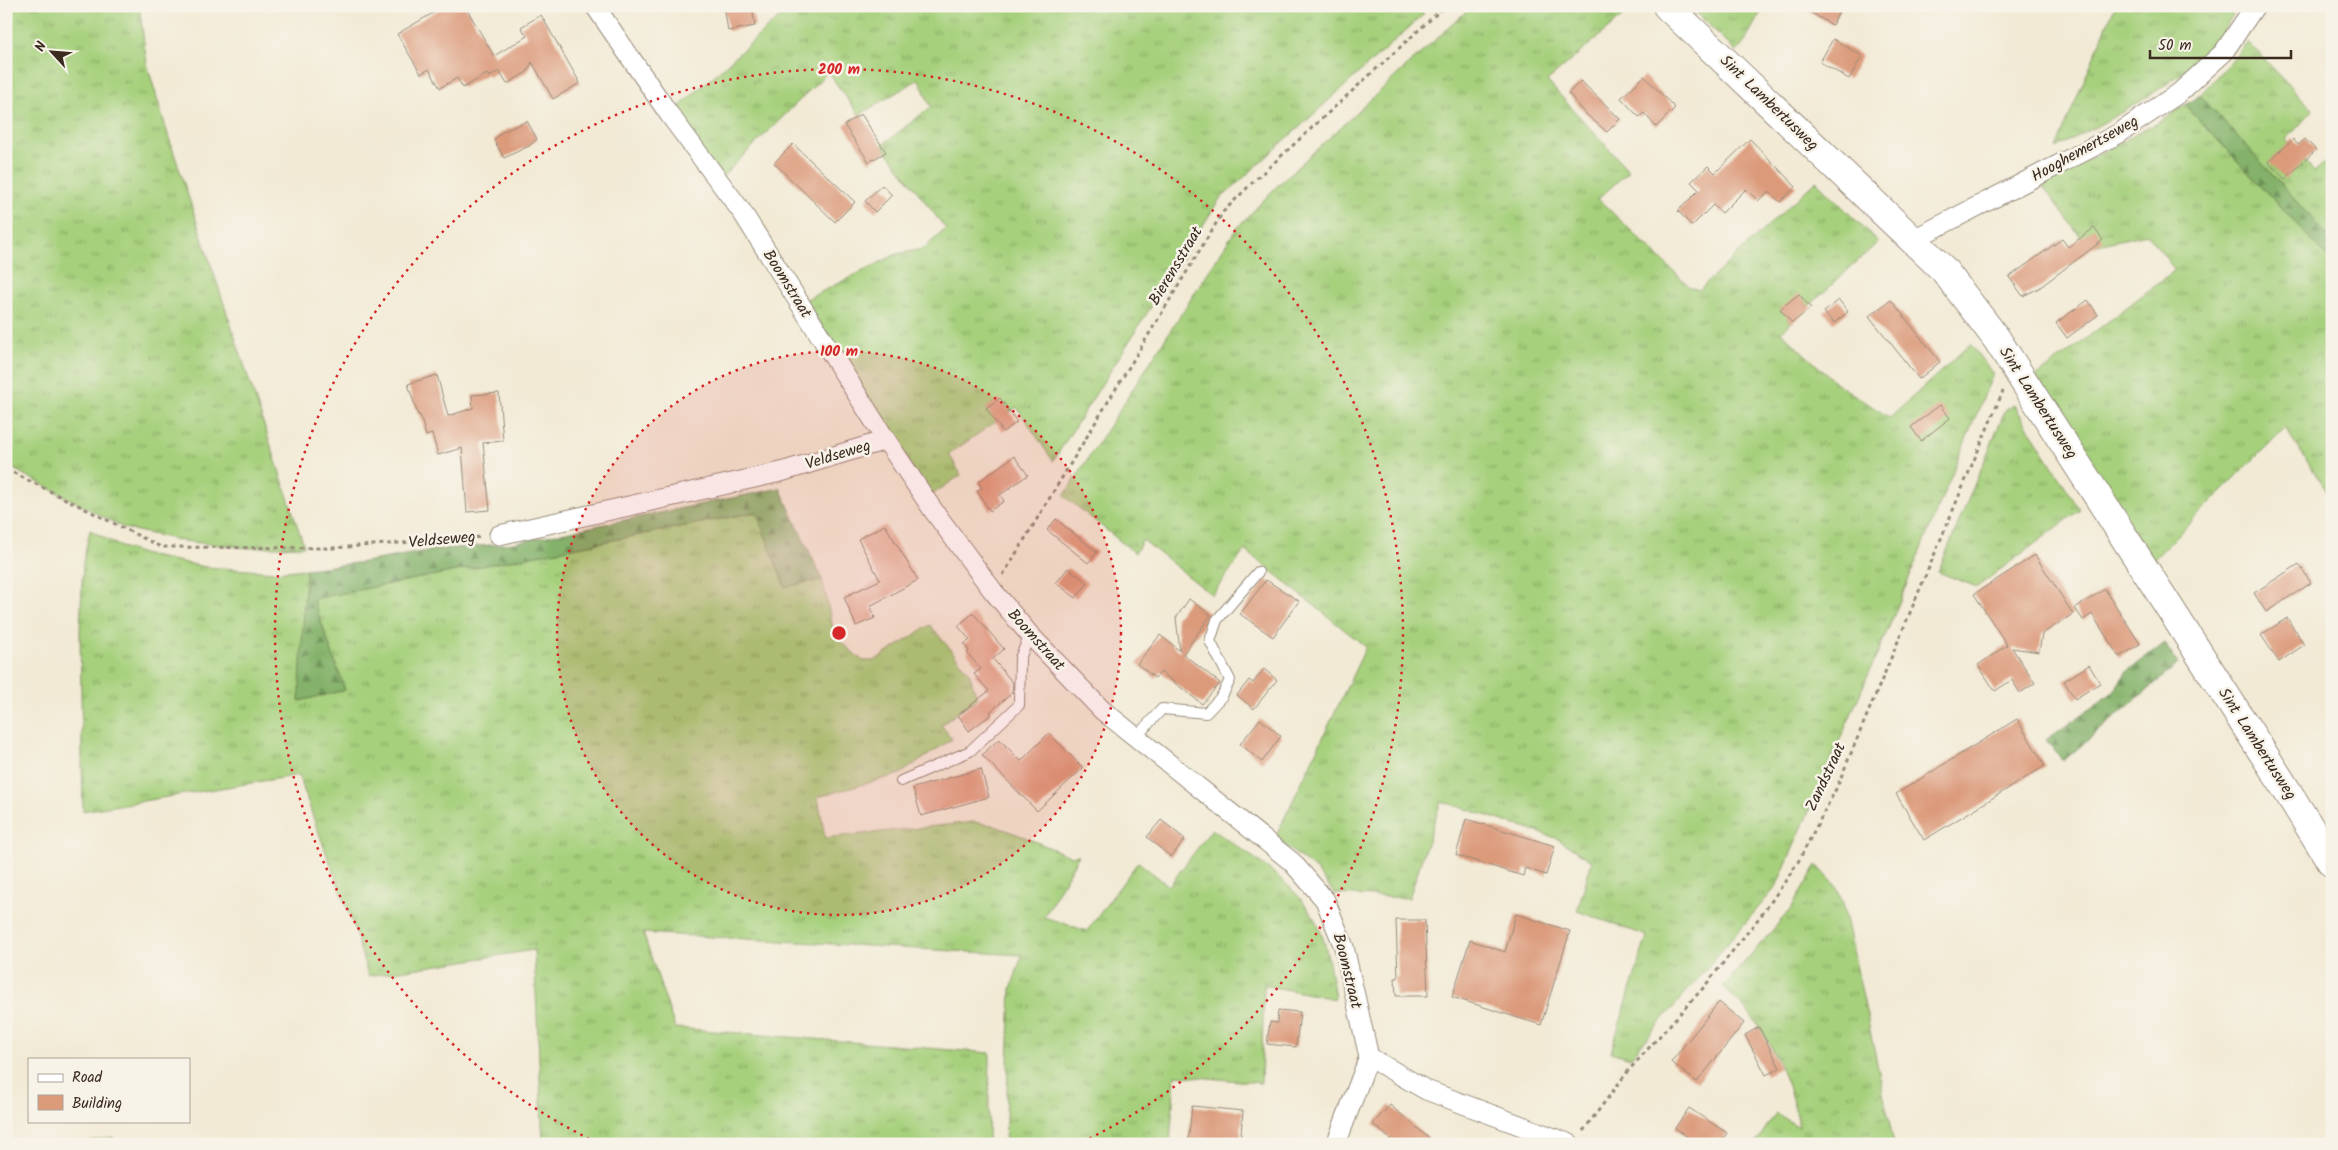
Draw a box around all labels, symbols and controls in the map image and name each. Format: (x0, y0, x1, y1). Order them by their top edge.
north arrow (28, 28, 78, 78)
scale bar (2150, 28, 2292, 60)
text: 50 m (2158, 34, 2192, 58)
text: N (29, 38, 53, 56)
street label: Sint Lambertusweg (1714, 49, 1824, 157)
text: 200 m (818, 58, 860, 82)
street label: Hooghemertseweg (2027, 109, 2143, 189)
street label: Bierensstraat (1142, 221, 1210, 310)
street label: Boomstraat (756, 245, 818, 324)
text: 100 m (820, 340, 858, 364)
street label: Sint Lambertusweg (1992, 342, 2084, 464)
street label: Veldseweg (802, 433, 874, 477)
street label: Veldseweg (407, 525, 477, 555)
street label: Boomstraat (1001, 603, 1072, 678)
centre of rings (830, 624, 848, 642)
street label: Sint Lambertusweg (2211, 683, 2303, 805)
street label: Zandstraat (1799, 738, 1853, 816)
street label: Boomstraat (1326, 931, 1369, 1012)
legend (28, 1058, 190, 1122)
text: Road (72, 1066, 103, 1090)
text: Building (72, 1092, 122, 1116)

